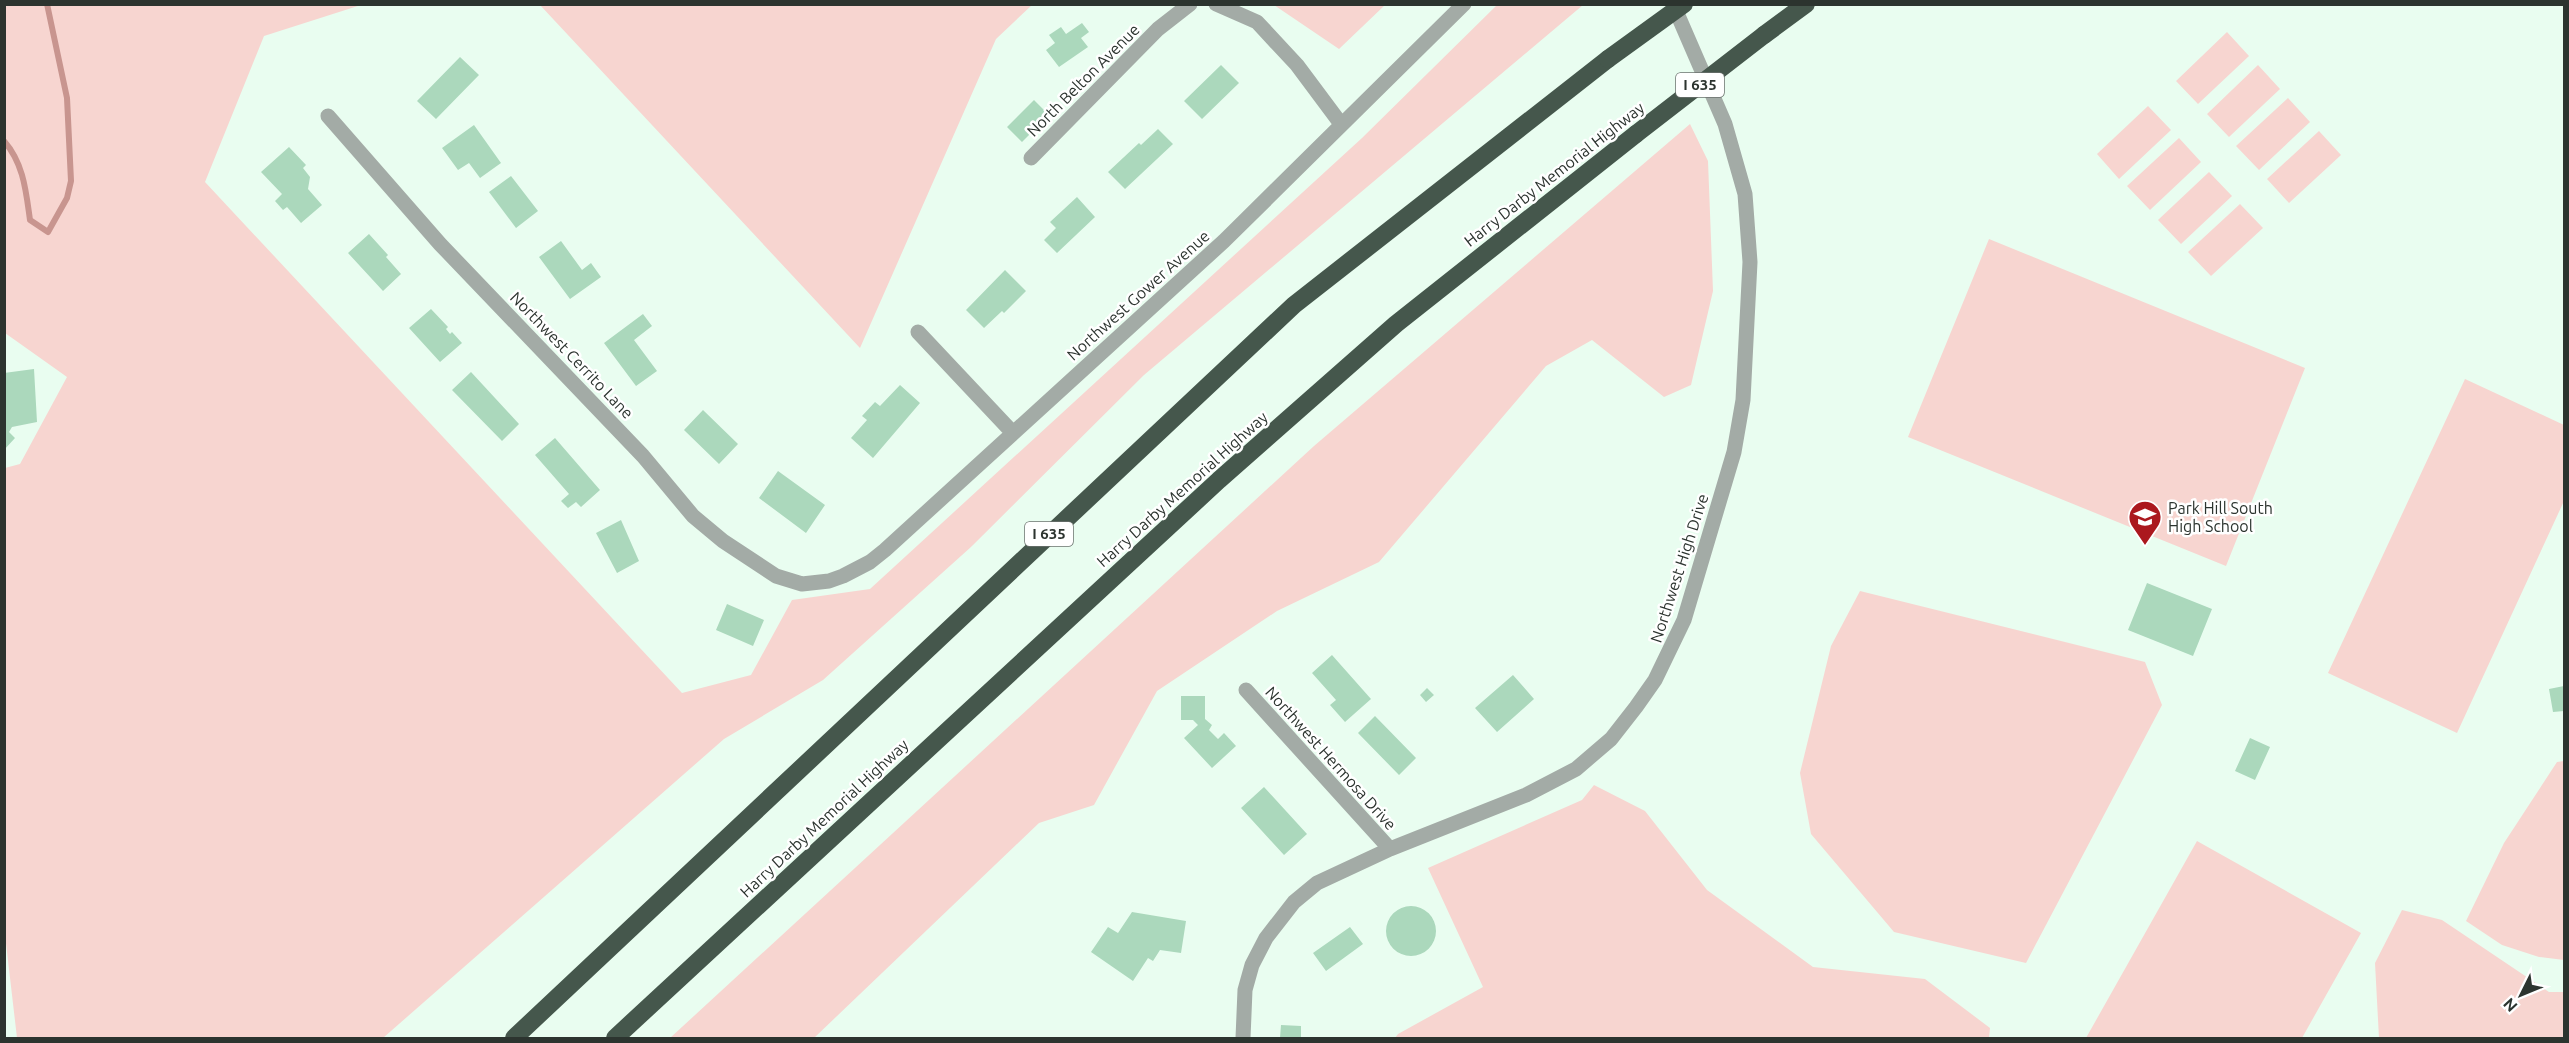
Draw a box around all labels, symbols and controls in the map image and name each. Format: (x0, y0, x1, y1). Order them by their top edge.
street label: North Belton Avenue (1023, 20, 1143, 140)
road number: I 635 (1676, 73, 1724, 97)
street label: Harry Darby Memorial Highway (1461, 98, 1648, 250)
street label: Northwest Gower Avenue (1063, 226, 1213, 364)
street label: Northwest Cerrito Lane (507, 288, 637, 422)
street label: Harry Darby Memorial Highway (1093, 407, 1271, 570)
street label: Northwest High Drive (1646, 491, 1712, 645)
school or university icon: Park Hill South High School (2127, 499, 2163, 546)
place label: Park Hill South High School (2168, 499, 2273, 535)
road number: I 635 (1025, 522, 1073, 546)
street label: Northwest Hermosa Drive (1262, 683, 1400, 833)
street label: Harry Darby Memorial Highway (736, 735, 912, 901)
north arrow (2491, 965, 2551, 1025)
text: N (2499, 995, 2521, 1016)

